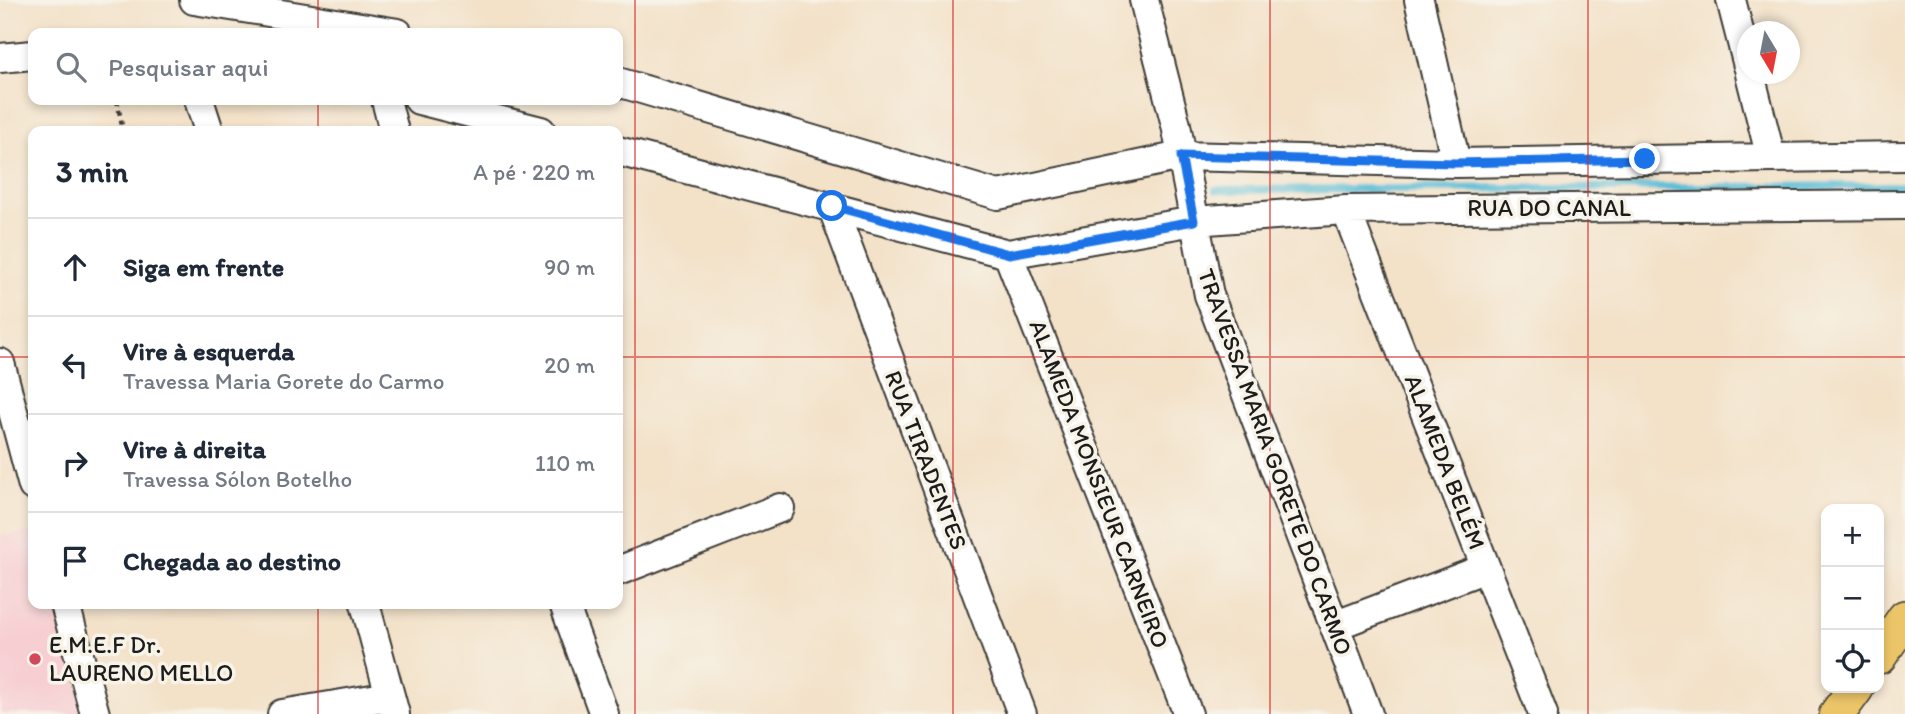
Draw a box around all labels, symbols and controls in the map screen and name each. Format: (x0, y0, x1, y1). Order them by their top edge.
north arrow (1737, 21, 1800, 84)
search box (28, 28, 623, 105)
icon: search (52, 48, 90, 86)
text: Pesquisar aqui (108, 51, 269, 83)
route end (1629, 143, 1660, 174)
text: 3 min (56, 153, 128, 190)
text: A pé · 220 m (473, 158, 595, 186)
route start (816, 190, 847, 221)
street label: RUA DO CANAL (1467, 193, 1631, 222)
icon: ahead (56, 248, 94, 286)
text: Siga em frente (123, 251, 284, 283)
text: 90 m (544, 253, 595, 281)
street label: TRAVESSA MARIA GORETE DO CARMO (1192, 265, 1359, 659)
street label: ALAMEDA MONSIEUR CARNEIRO (1023, 315, 1176, 652)
text: Vire à esquerda (123, 335, 295, 367)
icon: left (56, 346, 94, 384)
text: 20 m (544, 351, 595, 379)
street label: RUA TIRADENTES (879, 366, 974, 553)
text: Travessa Maria Gorete do Carmo (123, 367, 445, 395)
street label: ALAMEDA BELÉM (1399, 370, 1492, 553)
text: Vire à direita (123, 433, 266, 465)
icon: right (56, 444, 94, 482)
text: 110 m (535, 449, 595, 477)
text: Travessa Sólon Botelho (123, 465, 352, 493)
map controls (1821, 504, 1884, 693)
button: + (1821, 504, 1884, 567)
icon: arrive (56, 542, 94, 580)
text: Chegada ao destino (123, 545, 341, 577)
button: − (1821, 567, 1884, 630)
place label: E.M.E.F Dr. LAURENO MELLO (49, 630, 233, 687)
button: locate (1821, 630, 1884, 693)
marker: E.M.E.F Dr. LAURENO MELLO (27, 651, 43, 667)

